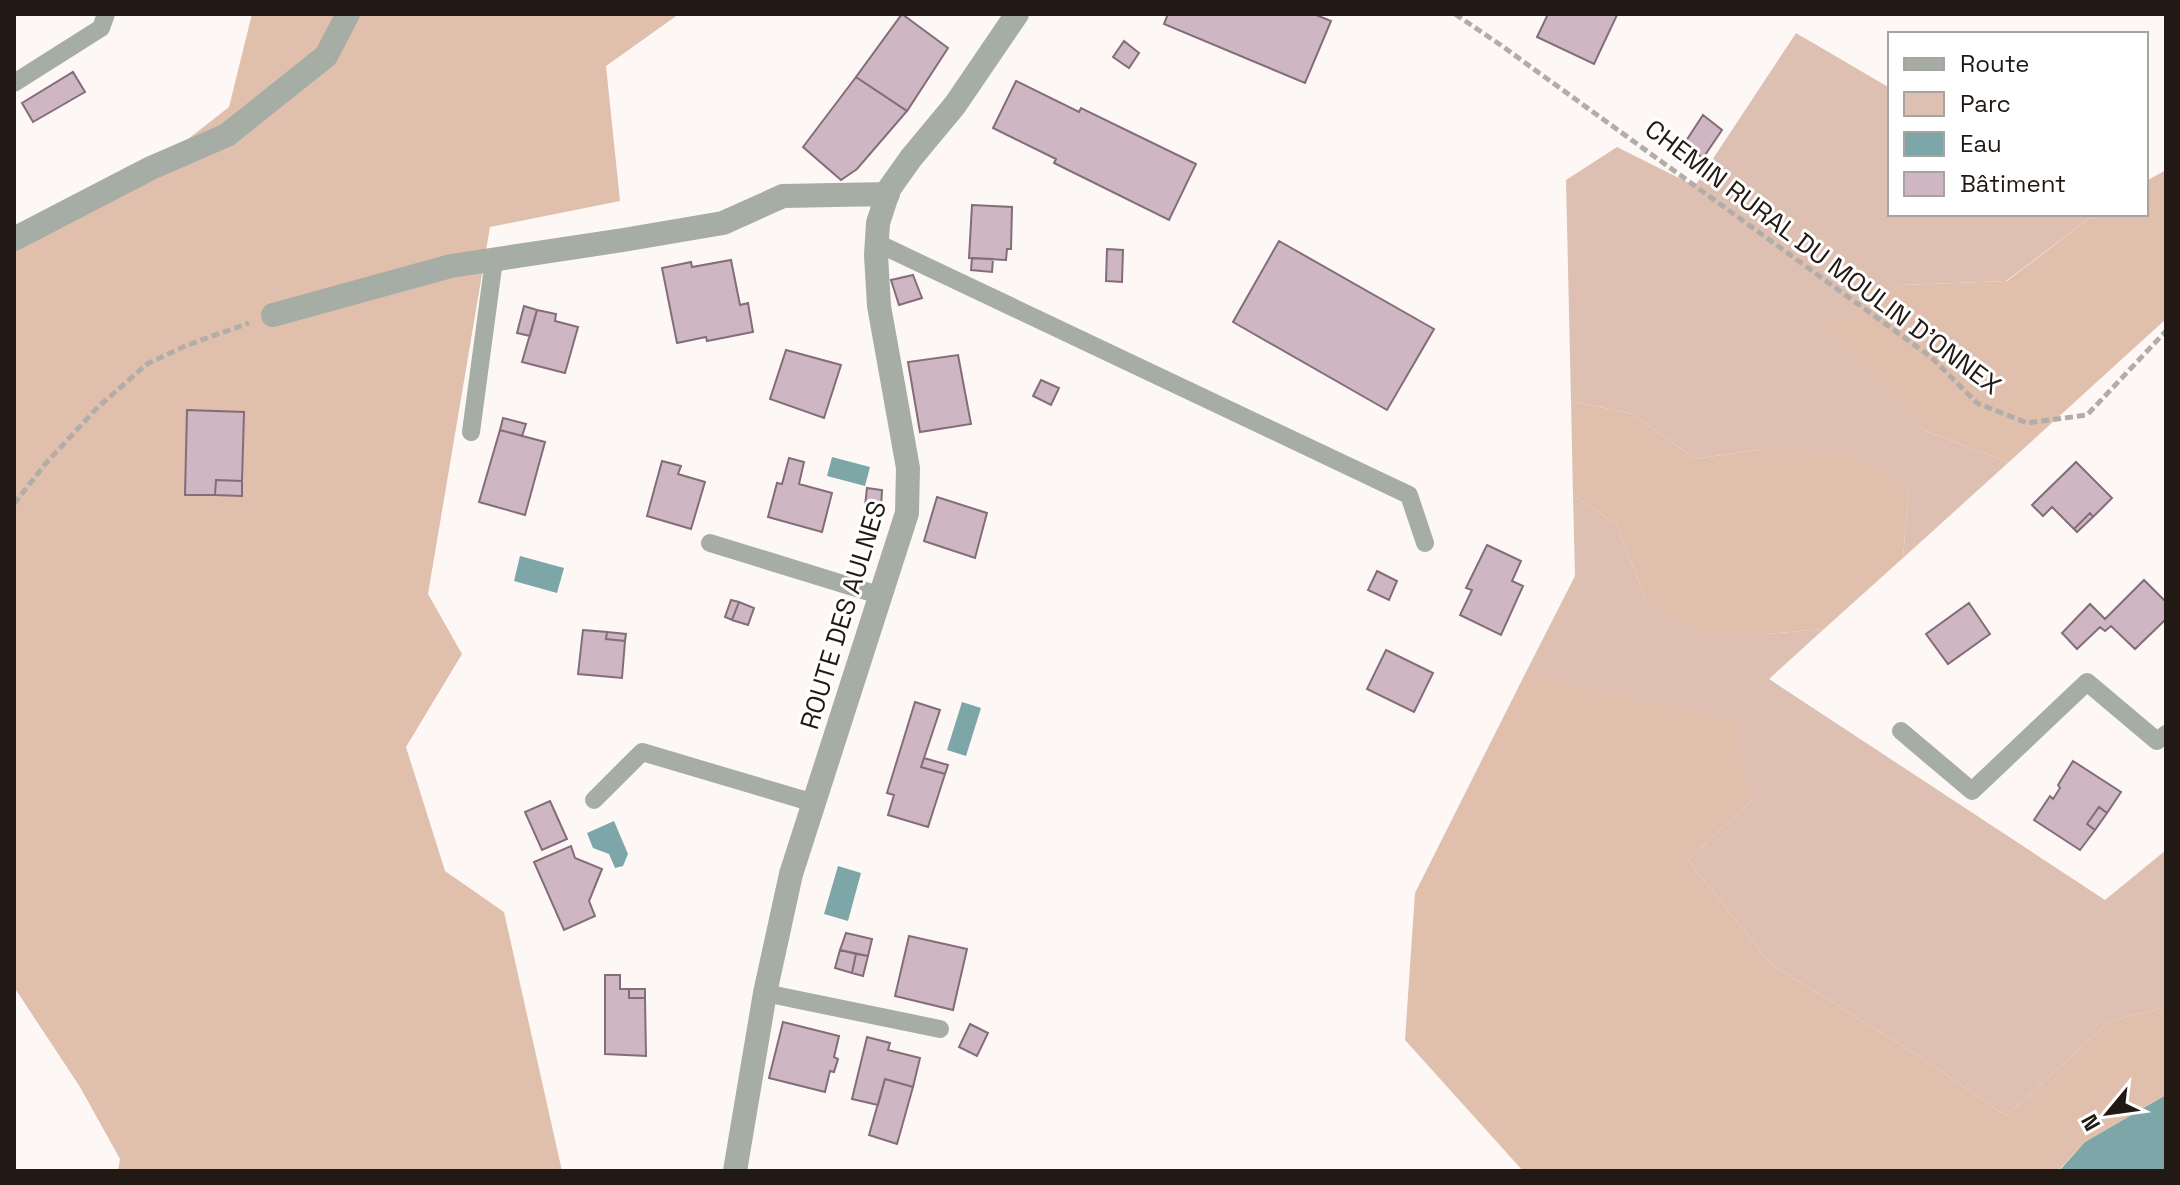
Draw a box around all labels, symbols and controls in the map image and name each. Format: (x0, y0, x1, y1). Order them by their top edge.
legend (1888, 32, 2148, 216)
text: Route (1960, 48, 2029, 79)
text: Parc (1960, 88, 2011, 119)
street label: CHEMIN RURAL DU MOULIN D'ONNEX (1638, 112, 2008, 402)
text: Eau (1960, 128, 2002, 159)
text: Bâtiment (1960, 168, 2066, 199)
street label: ROUTE DES AULNES (792, 497, 894, 733)
north arrow (2068, 1073, 2148, 1153)
text: N (2075, 1109, 2106, 1136)

